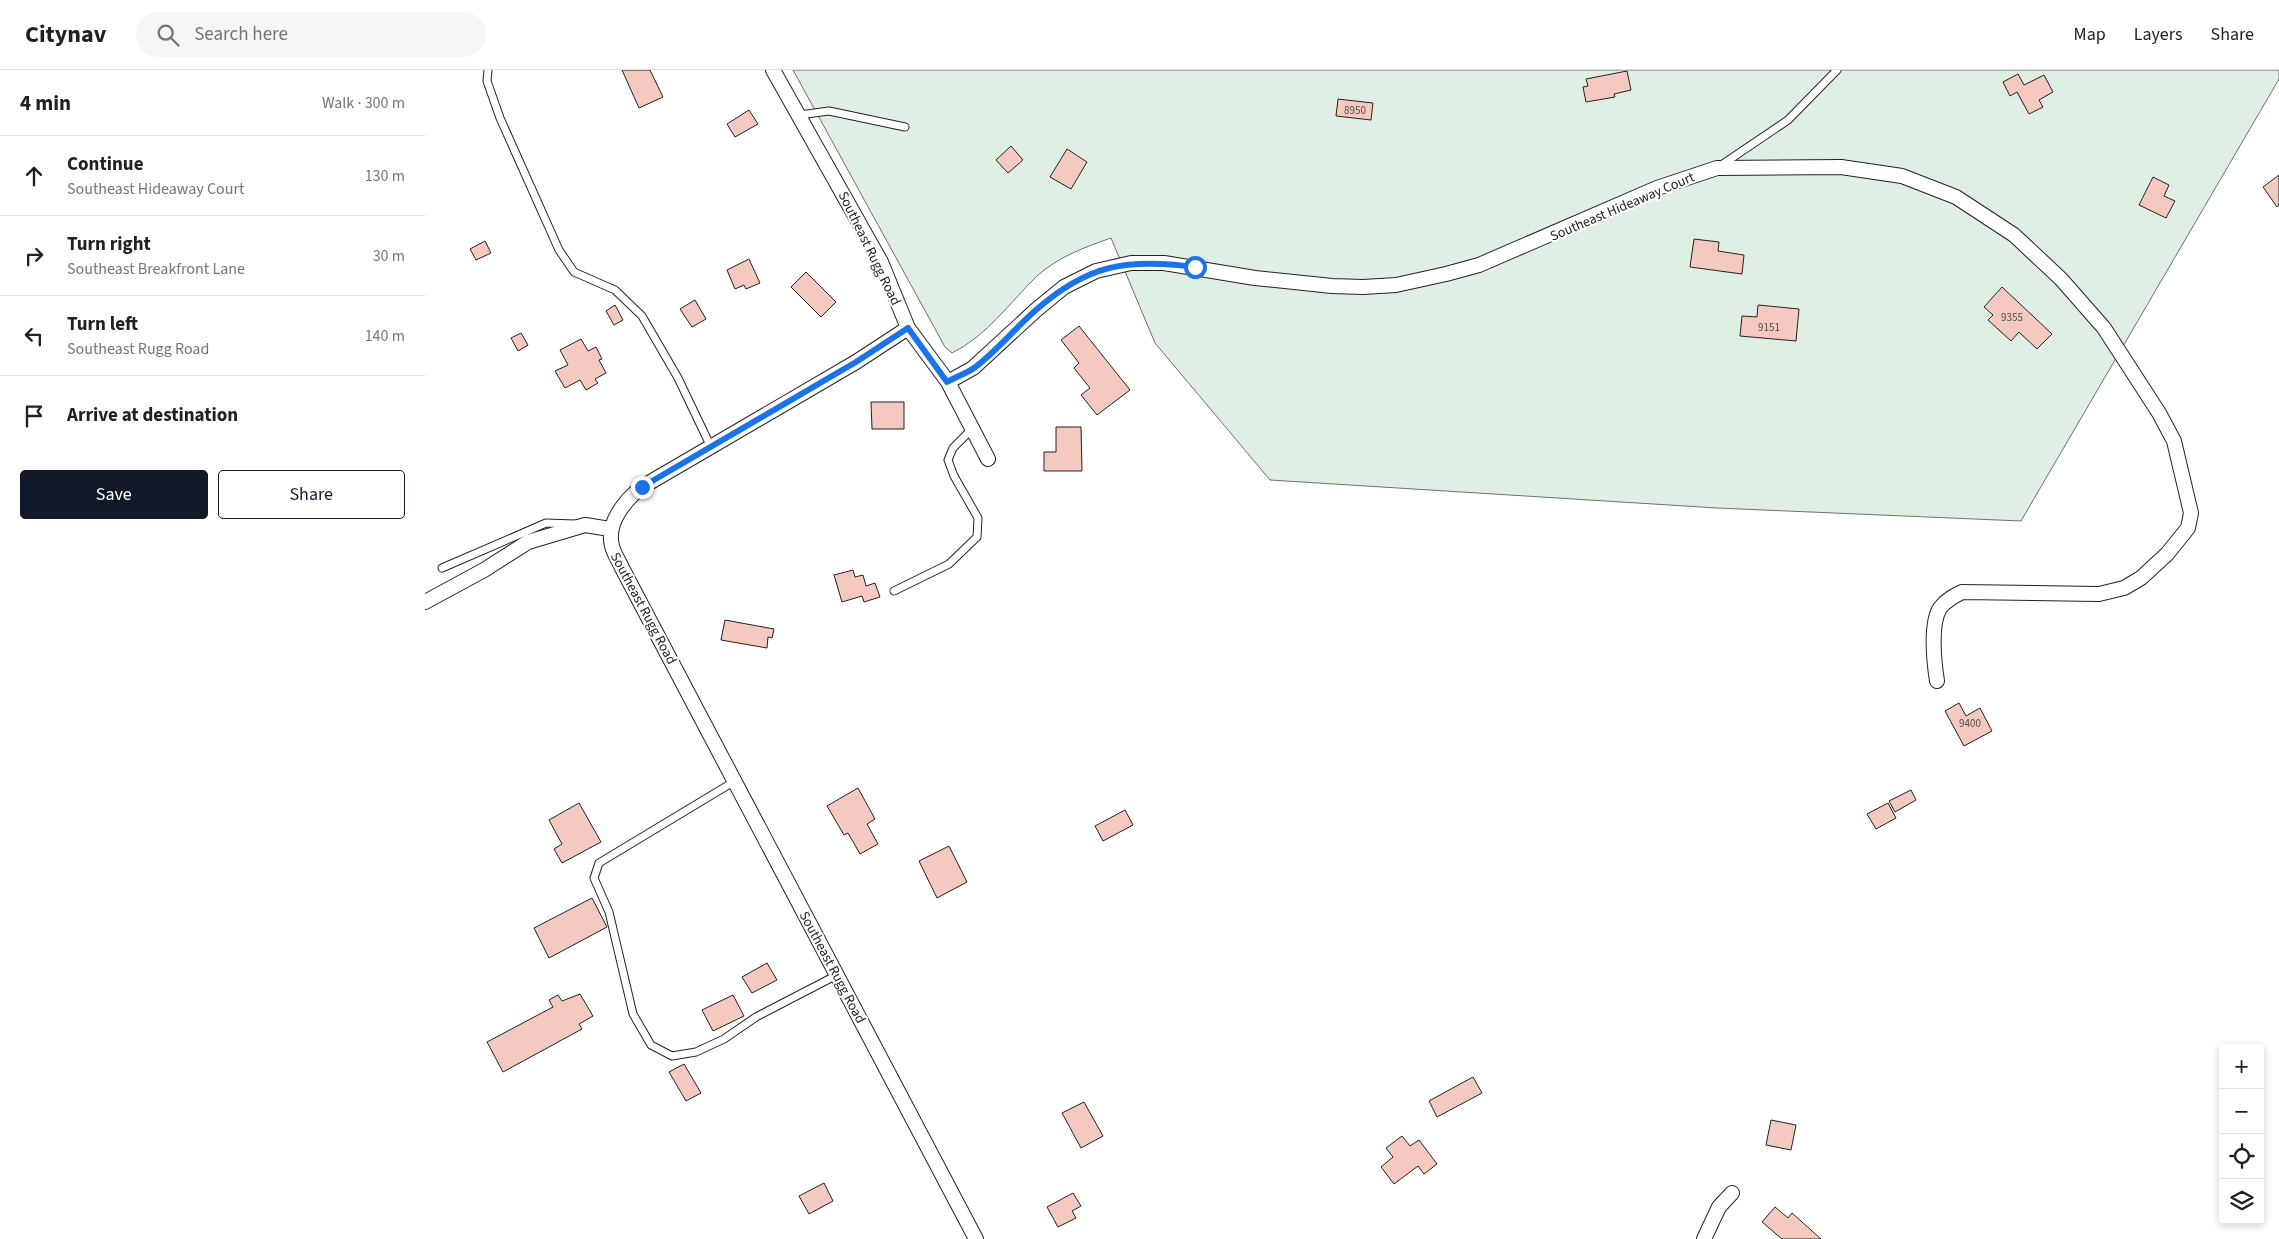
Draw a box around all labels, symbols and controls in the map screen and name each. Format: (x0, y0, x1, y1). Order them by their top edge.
search box (136, 12, 486, 57)
text: Citynav (25, 17, 106, 52)
icon: search (154, 21, 182, 49)
text: Search here (194, 21, 288, 48)
text: Map (2074, 22, 2106, 47)
text: Layers (2134, 22, 2183, 47)
text: Share (2211, 22, 2254, 47)
text: 4 min (20, 88, 71, 118)
text: Walk · 300 m (322, 92, 405, 114)
house number: 8950 (1344, 103, 1366, 118)
text: Continue (67, 151, 144, 178)
icon: ahead (20, 162, 48, 190)
text: 130 m (365, 165, 405, 187)
street label: Southeast Hideaway Court (1547, 167, 1698, 246)
text: Southeast Hideaway Court (67, 178, 244, 200)
street label: Southeast Rugg Road (833, 188, 905, 309)
text: Turn right (67, 231, 151, 258)
icon: right (20, 242, 48, 270)
text: 30 m (373, 245, 405, 267)
route start (1184, 256, 1207, 279)
text: Southeast Breakfront Lane (67, 258, 245, 280)
house number: 9355 (2001, 310, 2023, 325)
text: Turn left (67, 311, 138, 338)
house number: 9151 (1758, 320, 1780, 335)
icon: left (20, 322, 48, 350)
text: 140 m (365, 325, 405, 347)
text: Southeast Rugg Road (67, 338, 209, 360)
icon: arrive (20, 402, 48, 430)
text: Arrive at destination (67, 402, 238, 429)
button: Save (20, 470, 208, 519)
button: Share (218, 470, 405, 519)
route end (631, 476, 654, 499)
street label: Southeast Rugg Road (605, 549, 681, 668)
house number: 9400 (1959, 716, 1981, 731)
street label: Southeast Rugg Road (794, 908, 870, 1027)
map controls (2219, 1044, 2264, 1224)
button: + (2219, 1044, 2264, 1089)
button: − (2219, 1089, 2264, 1134)
button: locate (2219, 1134, 2264, 1179)
button: layers (2219, 1179, 2264, 1224)

